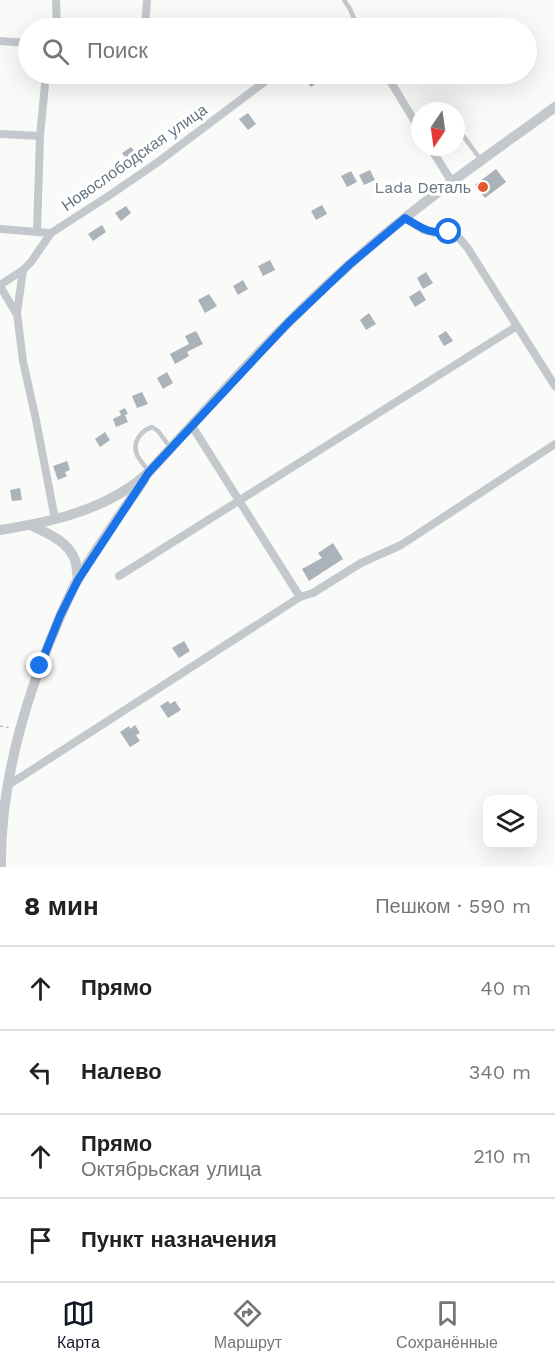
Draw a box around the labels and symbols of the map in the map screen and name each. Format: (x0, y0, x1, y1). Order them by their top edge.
street label: Новослободская улица (58, 100, 211, 215)
north arrow (411, 102, 465, 156)
place label: Lada Dеталь (375, 178, 471, 197)
marker: Lada Dеталь (476, 180, 490, 194)
route start (435, 218, 461, 244)
route end (26, 652, 52, 678)

